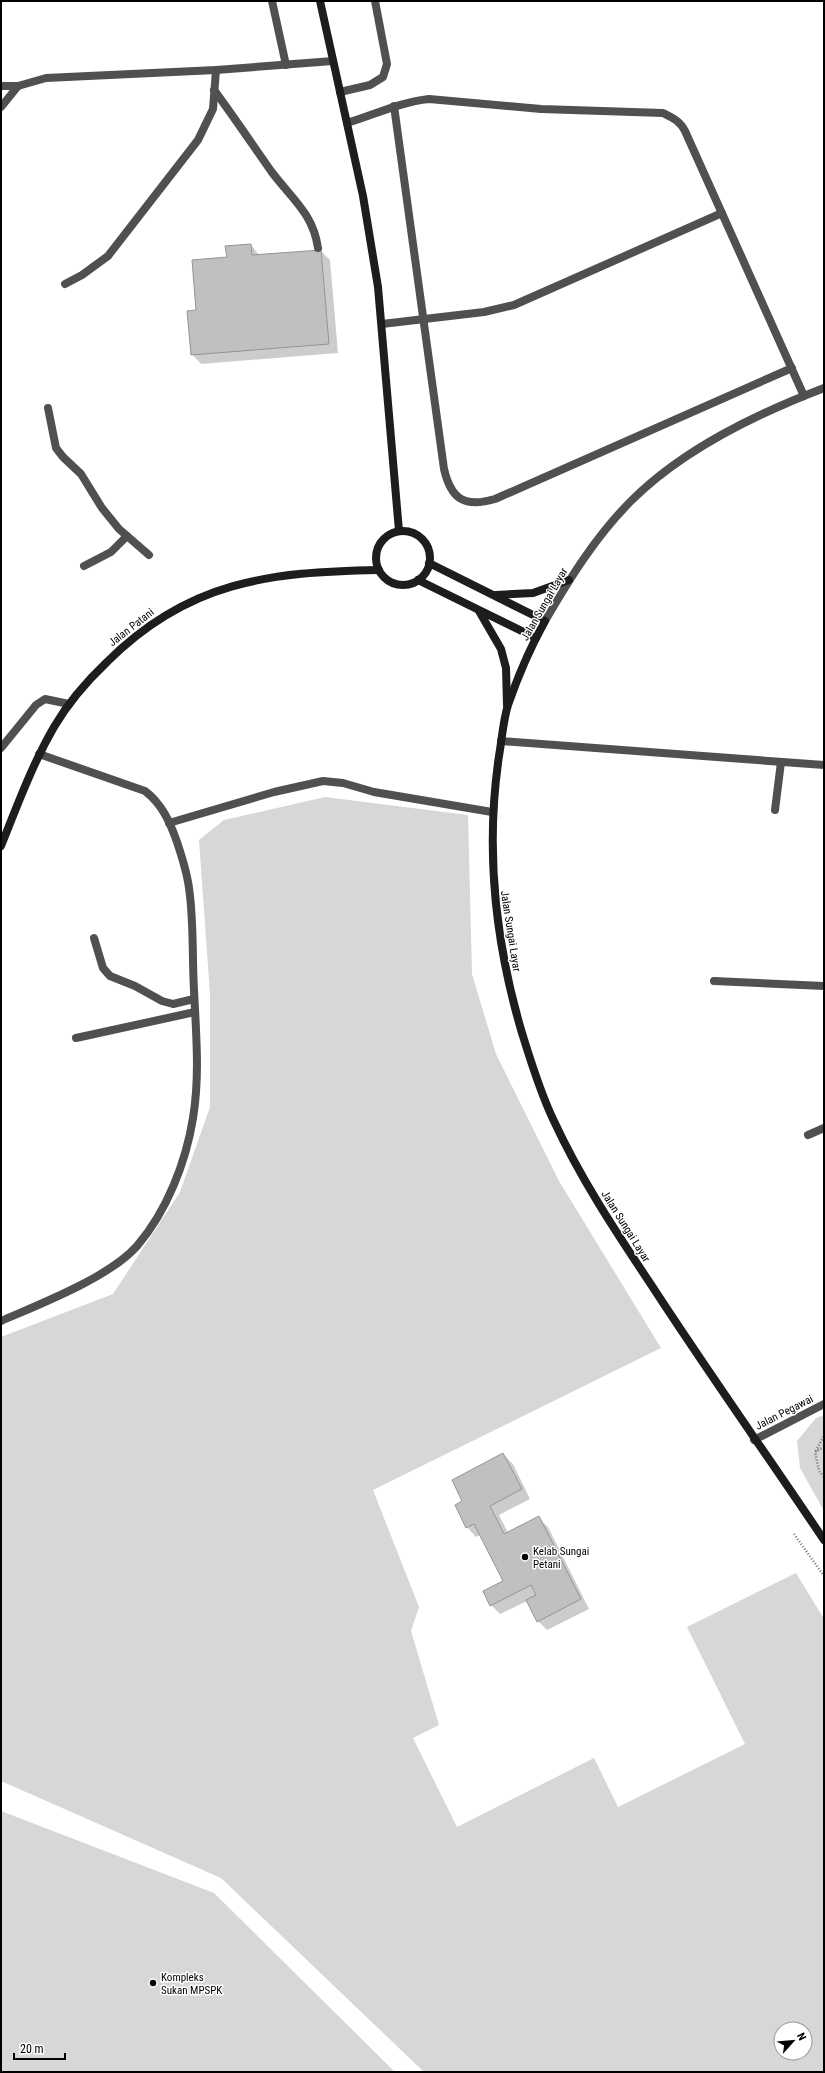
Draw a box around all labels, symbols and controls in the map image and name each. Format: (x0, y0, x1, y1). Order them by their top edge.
street label: Jalan Sungai Layar (518, 565, 571, 643)
street label: Jalan Patani (106, 606, 157, 649)
street label: Jalan Sungai Layar (498, 890, 523, 973)
street label: Jalan Sungai Layar (598, 1188, 653, 1265)
street label: Jalan Pegawai (753, 1392, 815, 1433)
place label: Kelab Sungai Petani (533, 1545, 589, 1571)
marker: Kelab Sungai Petani (520, 1552, 530, 1562)
place label: Kompleks Sukan MPSPK (161, 1971, 222, 1997)
marker: Kompleks Sukan MPSPK (148, 1978, 158, 1988)
north arrow (773, 2021, 813, 2061)
text: N (794, 2031, 809, 2043)
scale bar (14, 2035, 65, 2061)
text: 20 m (20, 2042, 44, 2056)

